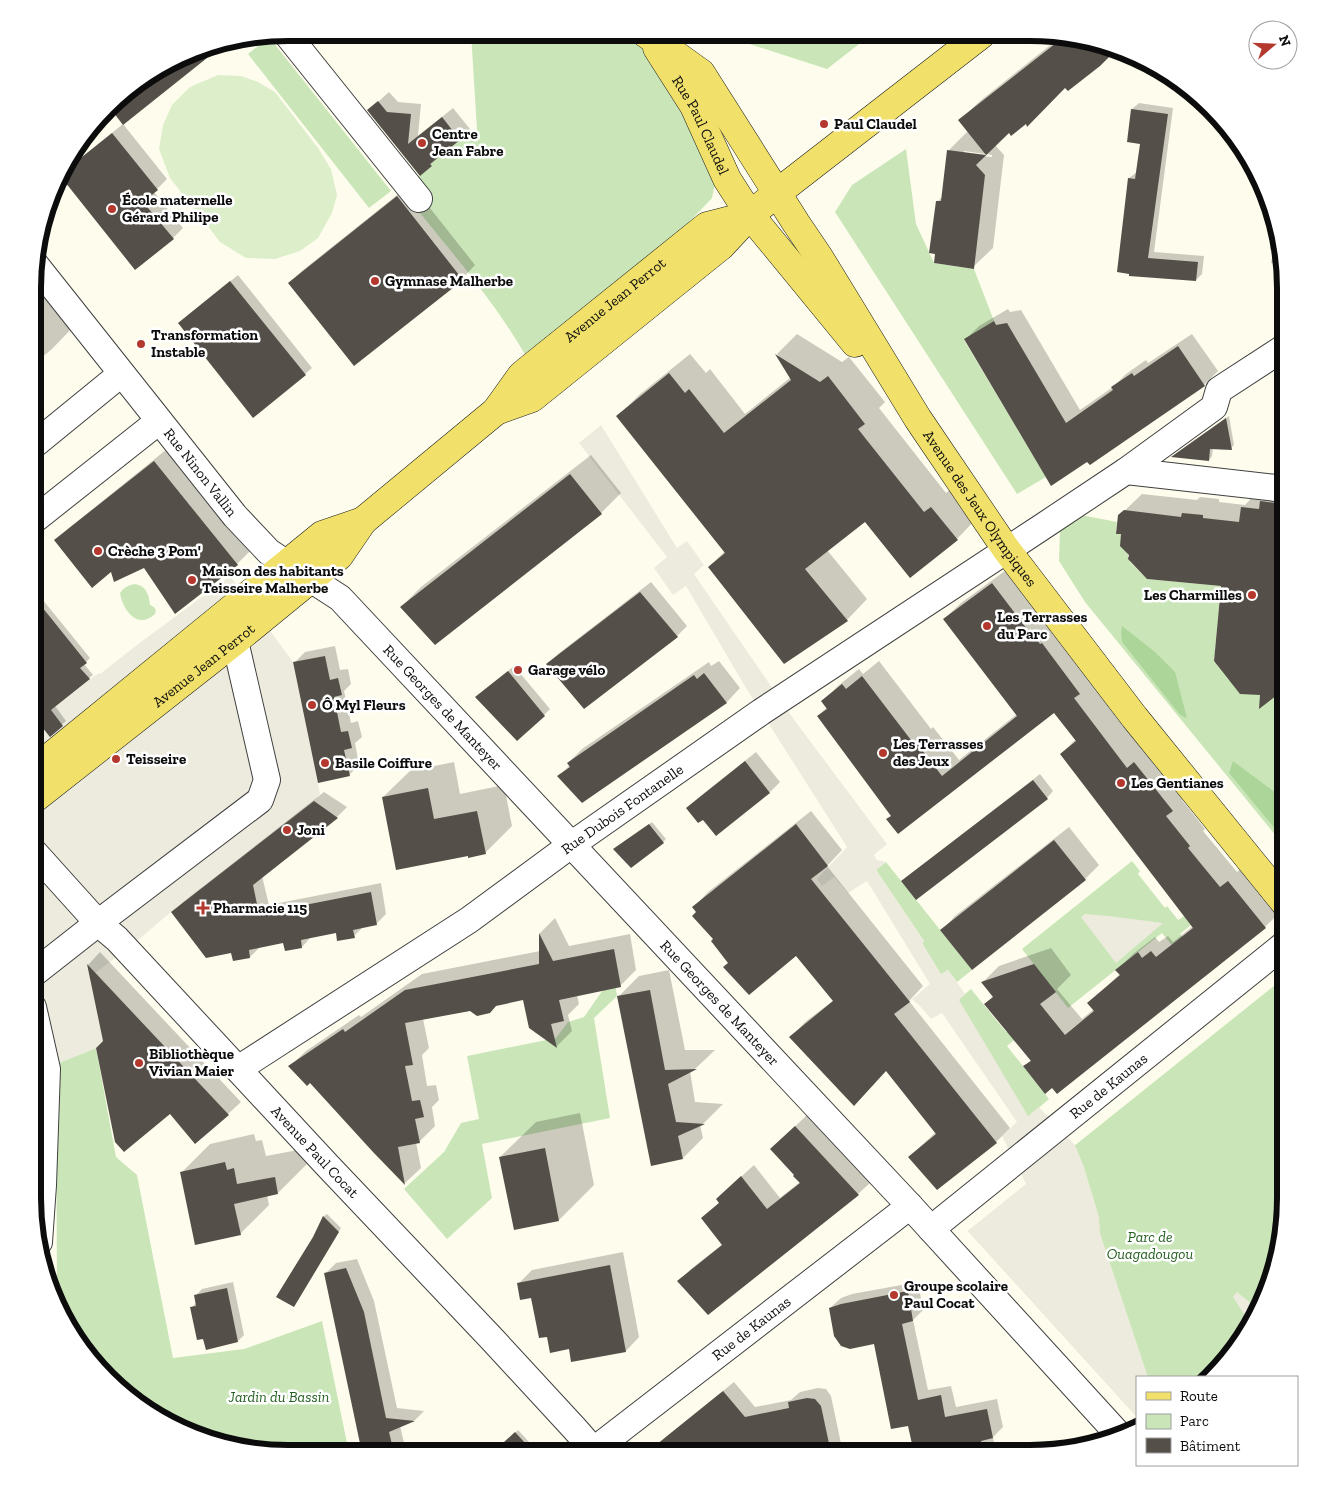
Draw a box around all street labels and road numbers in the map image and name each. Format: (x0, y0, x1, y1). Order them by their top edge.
street label: Rue Paul Claudel (668, 72, 733, 178)
street label: Avenue Jean Perrot (561, 254, 670, 346)
street label: Rue Ninon Vallin (160, 425, 241, 520)
street label: Avenue des Jeux Olympiques (919, 427, 1041, 590)
street label: Avenue Jean Perrot (149, 619, 259, 711)
street label: Rue Georges de Manteyer (379, 641, 506, 774)
street label: Rue Dubois Fontanelle (558, 760, 687, 858)
street label: Rue Georges de Manteyer (656, 936, 783, 1070)
street label: Rue de Kaunas (1066, 1049, 1151, 1123)
street label: Avenue Paul Cocat (267, 1102, 363, 1202)
street label: Rue de Kaunas (709, 1292, 794, 1364)

